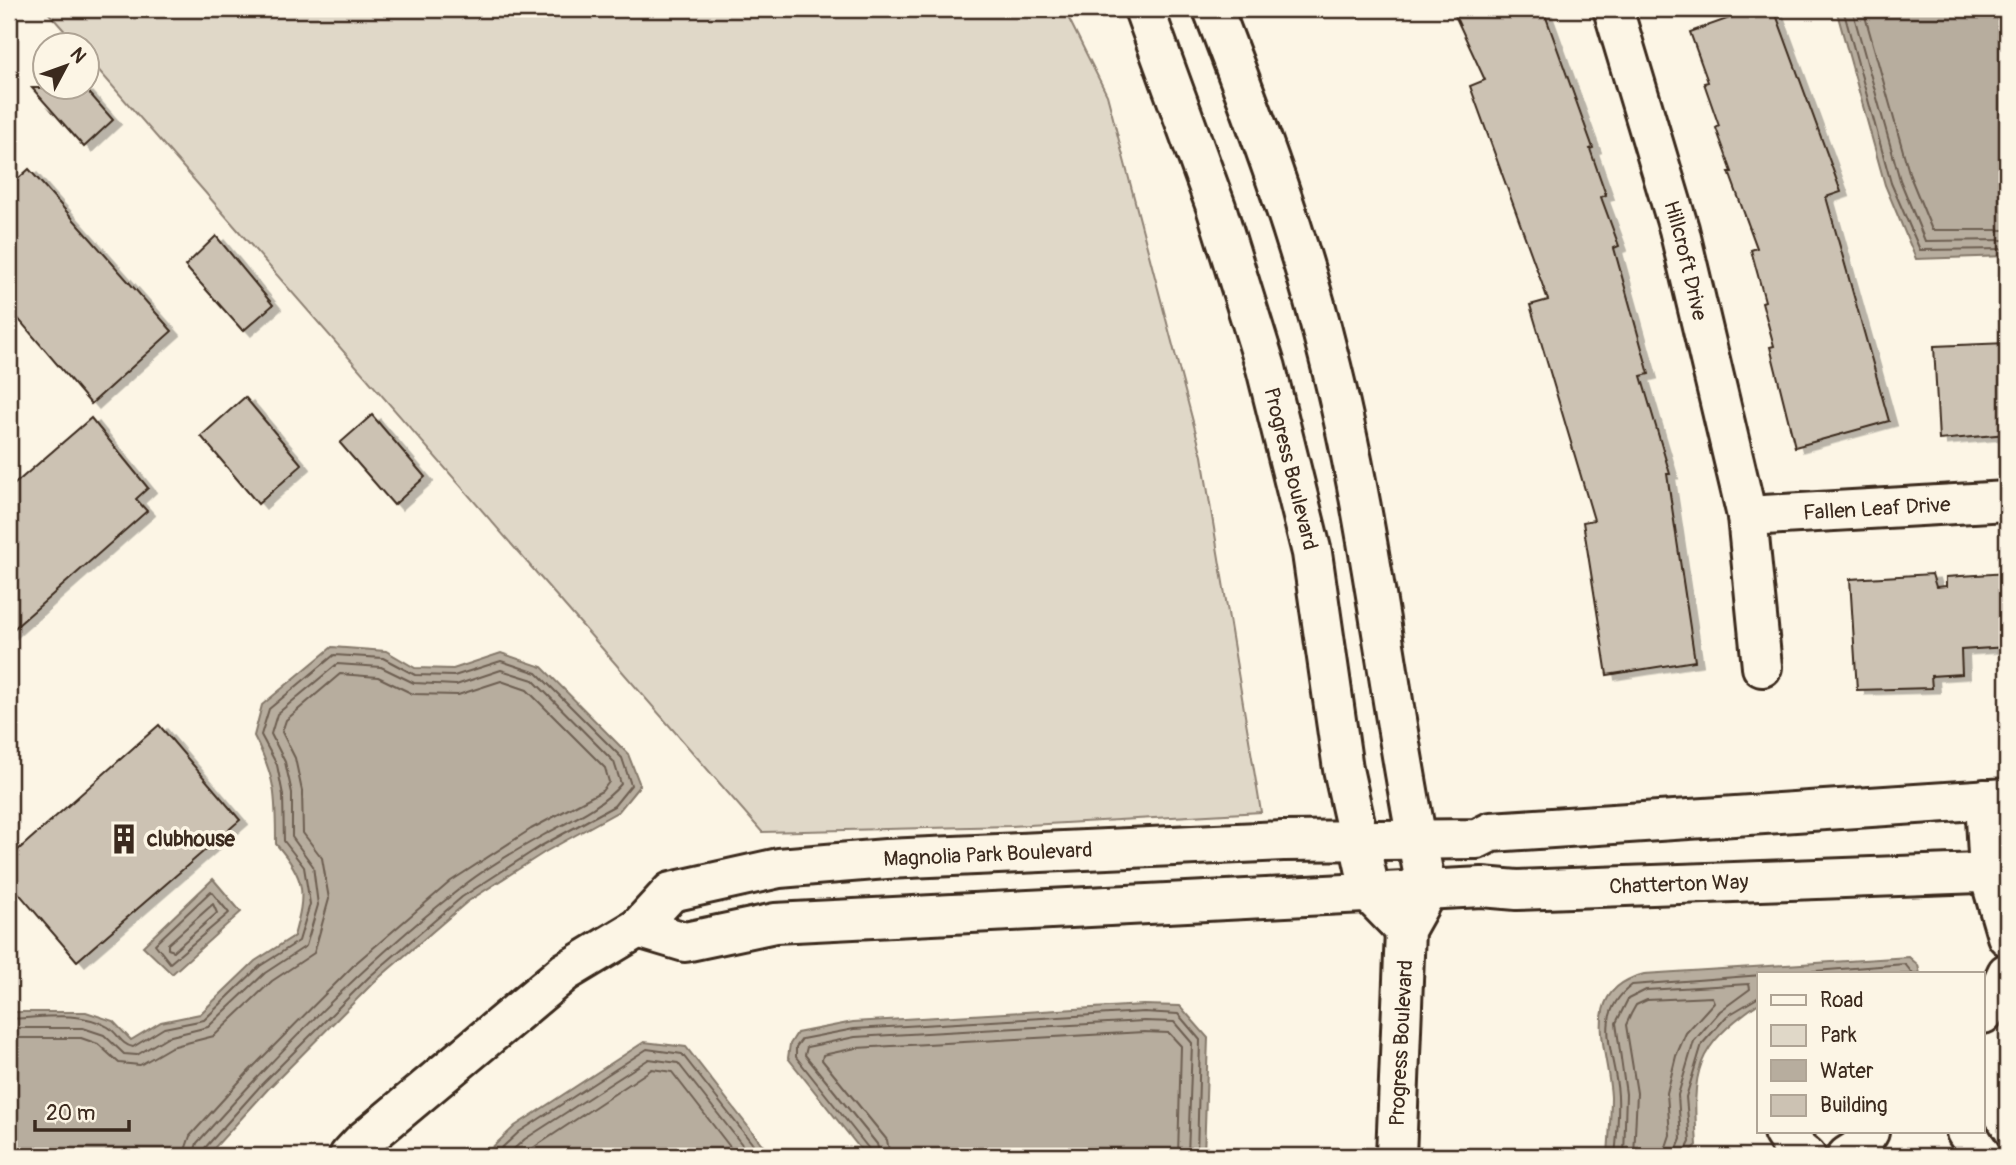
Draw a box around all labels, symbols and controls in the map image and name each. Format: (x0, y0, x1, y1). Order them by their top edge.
north arrow (32, 32, 102, 102)
text: N (65, 43, 91, 68)
street label: Hillcroft Drive (1657, 198, 1713, 324)
street label: Progress Boulevard (1257, 385, 1324, 553)
street label: Fallen Leaf Drive (1802, 491, 1952, 527)
building icon: clubhouse (107, 822, 141, 856)
place label: clubhouse (146, 826, 236, 853)
street label: Magnolia Park Boulevard (883, 837, 1093, 873)
street label: Chatterton Way (1609, 869, 1749, 901)
street label: Progress Boulevard (1384, 959, 1419, 1127)
legend (1757, 972, 1984, 1134)
text: Road (1820, 987, 1864, 1014)
text: Park (1820, 1022, 1857, 1049)
text: Water (1820, 1058, 1874, 1085)
scale bar (35, 1088, 130, 1132)
text: Building (1820, 1092, 1887, 1119)
text: 20 m (46, 1100, 95, 1127)

